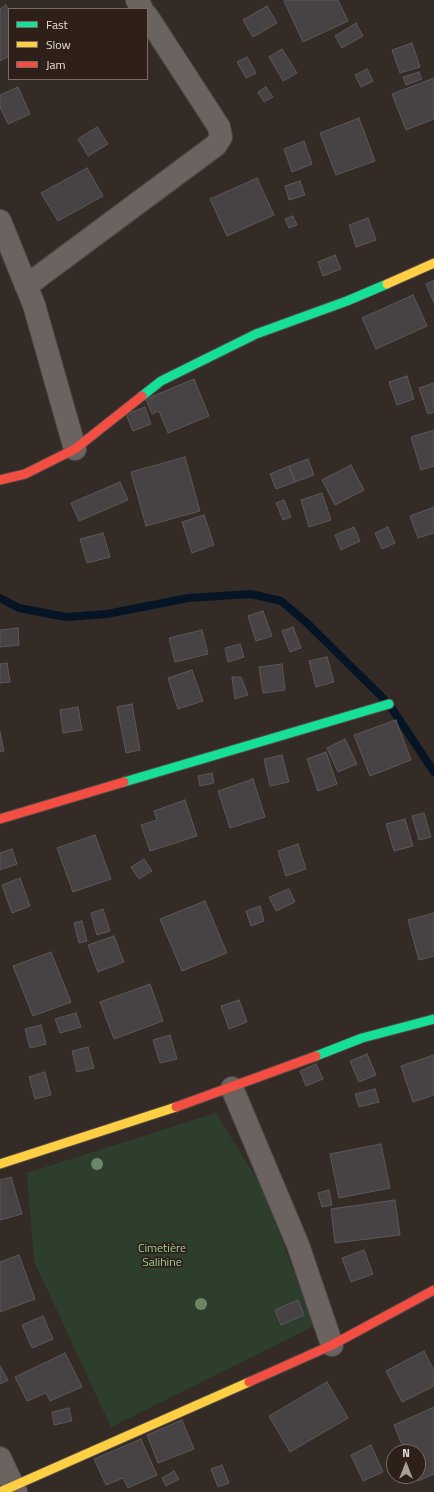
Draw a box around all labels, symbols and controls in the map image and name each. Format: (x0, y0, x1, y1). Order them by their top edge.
legend (8, 8, 148, 80)
text: Fast (46, 15, 68, 34)
text: Slow (46, 35, 71, 54)
text: Jam (46, 55, 66, 74)
park label: Cimetière Salihine (138, 1242, 186, 1270)
north arrow (386, 1444, 426, 1484)
text: N (402, 1445, 410, 1461)

